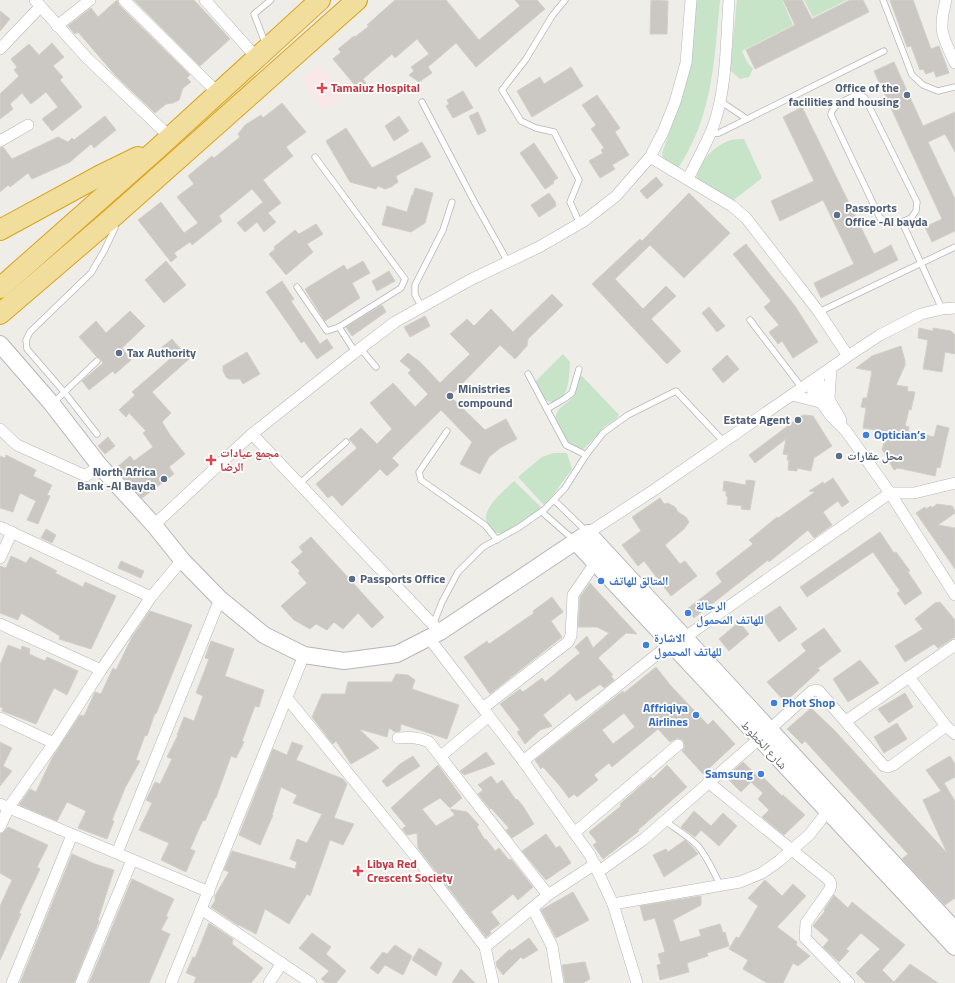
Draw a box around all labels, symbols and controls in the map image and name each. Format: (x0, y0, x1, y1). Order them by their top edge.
place label: Tamaiuz Hospital (331, 78, 420, 97)
place label: Office of the facilities and housing (788, 78, 900, 111)
marker: Tamaiuz Hospital (316, 82, 328, 94)
marker: Office of the facilities and housing (902, 90, 912, 100)
place label: Passports Office -Al bayda (845, 198, 928, 231)
marker: Passports Office -Al bayda (832, 210, 842, 220)
place label: Tax Authority (127, 343, 196, 362)
marker: Tax Authority (114, 348, 124, 358)
place label: Ministries compound (458, 379, 513, 412)
marker: Ministries compound (445, 391, 455, 401)
place label: Estate Agent (723, 410, 791, 429)
marker: Estate Agent (793, 415, 803, 425)
place label: Optician’s (874, 425, 926, 444)
marker: Optician’s (861, 430, 871, 440)
place label: مجمع عيادات الرضا (220, 443, 279, 476)
place label: محل عقارات (847, 446, 903, 465)
marker: محل عقارات (834, 451, 844, 461)
marker: مجمع عيادات الرضا (205, 454, 217, 466)
place label: North Africa Bank -Al Bayda (77, 462, 156, 495)
marker: North Africa Bank -Al Bayda (159, 474, 169, 484)
place label: Passports Office (360, 569, 445, 588)
place label: المتالق للهاتف (609, 571, 668, 590)
marker: Passports Office (347, 574, 357, 584)
marker: المتالق للهاتف (596, 576, 606, 586)
place label: الرحالة للهاتف المحمول (696, 596, 764, 629)
marker: الرحالة للهاتف المحمول (683, 608, 693, 618)
place label: الاشارة للهاتف المحمول (654, 628, 722, 661)
marker: الاشارة للهاتف المحمول (641, 640, 651, 650)
place label: Phot Shop (782, 693, 836, 712)
place label: Affriqiya Airlines (643, 698, 688, 731)
marker: Phot Shop (769, 698, 779, 708)
marker: Affriqiya Airlines (691, 710, 701, 720)
street label: شارع الخطوط (737, 716, 792, 774)
place label: Samsung (705, 764, 754, 783)
marker: Samsung (756, 769, 766, 779)
place label: Libya Red Crescent Society (367, 854, 453, 887)
marker: Libya Red Crescent Society (352, 865, 364, 877)

